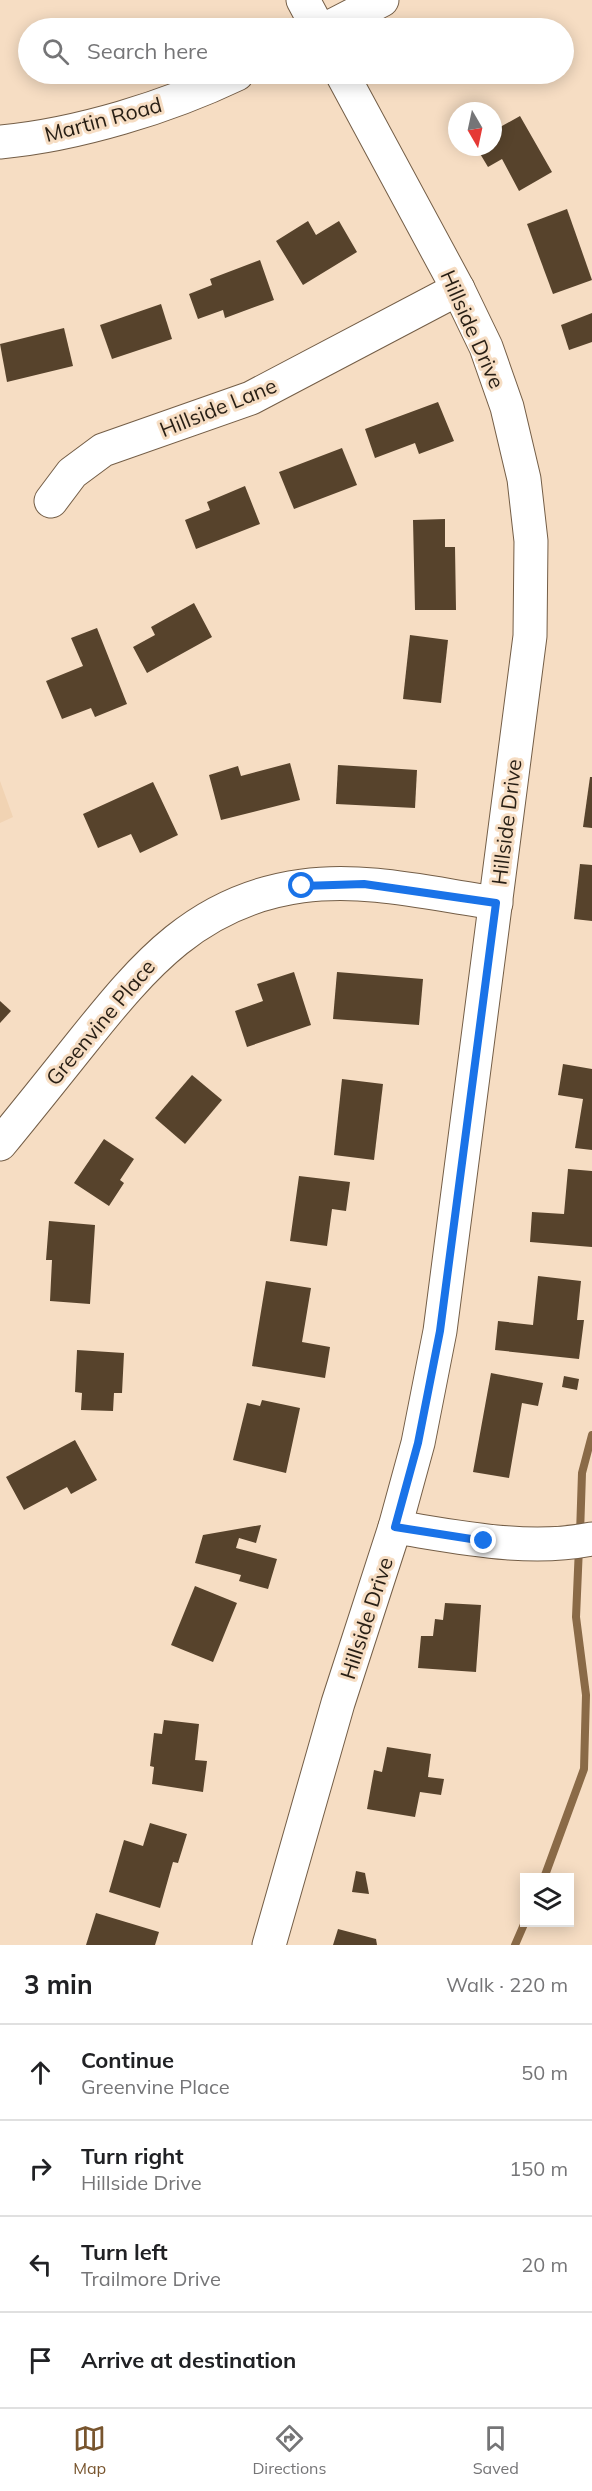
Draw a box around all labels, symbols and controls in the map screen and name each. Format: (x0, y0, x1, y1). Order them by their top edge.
search box (18, 18, 574, 84)
icon: search (39, 35, 72, 68)
text: Search here (87, 37, 208, 65)
street label: Martin Road (41, 91, 165, 147)
north arrow (448, 102, 502, 156)
street label: Hillside Drive (435, 266, 511, 392)
street label: Hillside Lane (156, 372, 280, 442)
street label: Hillside Drive (485, 758, 527, 886)
route start (288, 872, 314, 898)
street label: Greenvine Place (40, 954, 160, 1090)
route end (470, 1527, 496, 1553)
street label: Hillside Drive (334, 1554, 398, 1682)
map controls (520, 1873, 574, 1927)
button: layers (520, 1873, 574, 1927)
text: 3 min (24, 1968, 93, 2001)
text: Walk · 220 m (446, 1972, 568, 1997)
text: Continue (81, 2046, 174, 2074)
icon: ahead (24, 2056, 57, 2089)
text: 50 m (521, 2060, 568, 2085)
text: Greenvine Place (81, 2074, 230, 2099)
text: Turn right (81, 2142, 184, 2170)
icon: right (24, 2152, 57, 2185)
text: 150 m (509, 2156, 568, 2181)
text: Hillside Drive (81, 2170, 202, 2195)
text: Turn left (81, 2238, 168, 2266)
icon: left (24, 2248, 57, 2281)
text: 20 m (521, 2252, 568, 2277)
text: Trailmore Drive (81, 2266, 221, 2291)
icon: arrive (24, 2344, 57, 2377)
text: Arrive at destination (81, 2346, 296, 2374)
tab: Map (73, 2422, 106, 2478)
tab: Directions (252, 2422, 326, 2478)
tab: Saved (473, 2422, 519, 2478)

